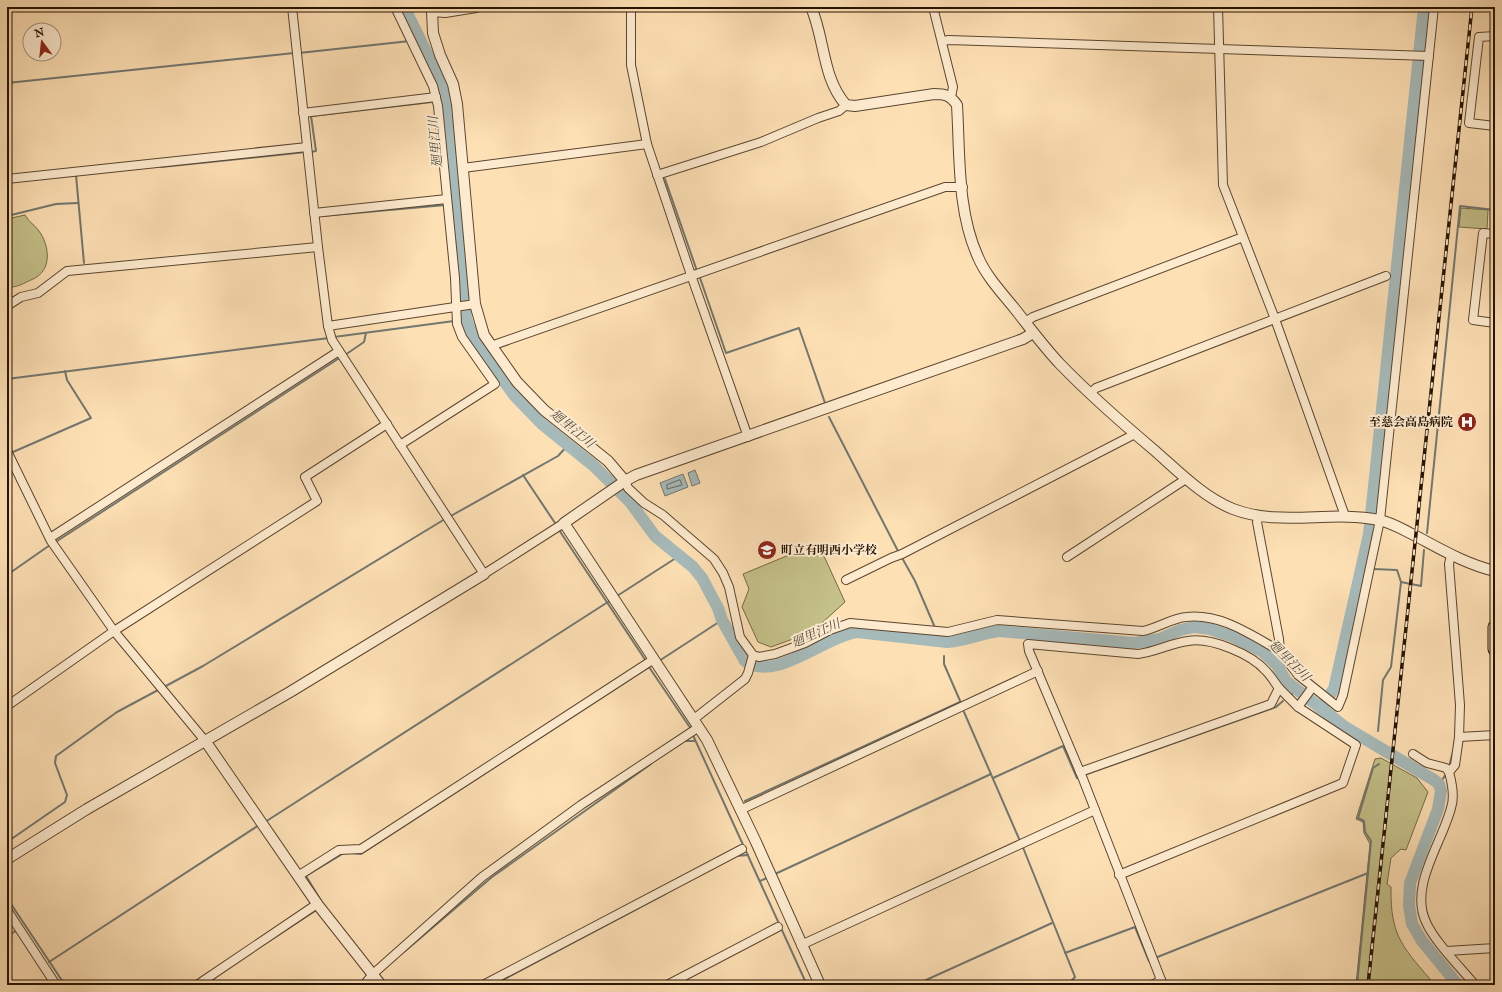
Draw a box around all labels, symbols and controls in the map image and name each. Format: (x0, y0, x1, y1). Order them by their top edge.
north arrow (22, 22, 62, 62)
text: N (32, 25, 47, 42)
water label: 廻里江川 (425, 113, 447, 169)
water label: 廻里江川 (547, 406, 599, 454)
hospital icon: 至慈会高島病院 (1456, 411, 1478, 433)
place label: 至慈会高島病院 (1369, 415, 1453, 430)
school or university icon: 町立有明西小学校 (756, 539, 778, 561)
place label: 町立有明西小学校 (781, 543, 877, 558)
water label: 廻里江川 (789, 615, 845, 652)
water label: 廻里江川 (1265, 637, 1315, 687)

